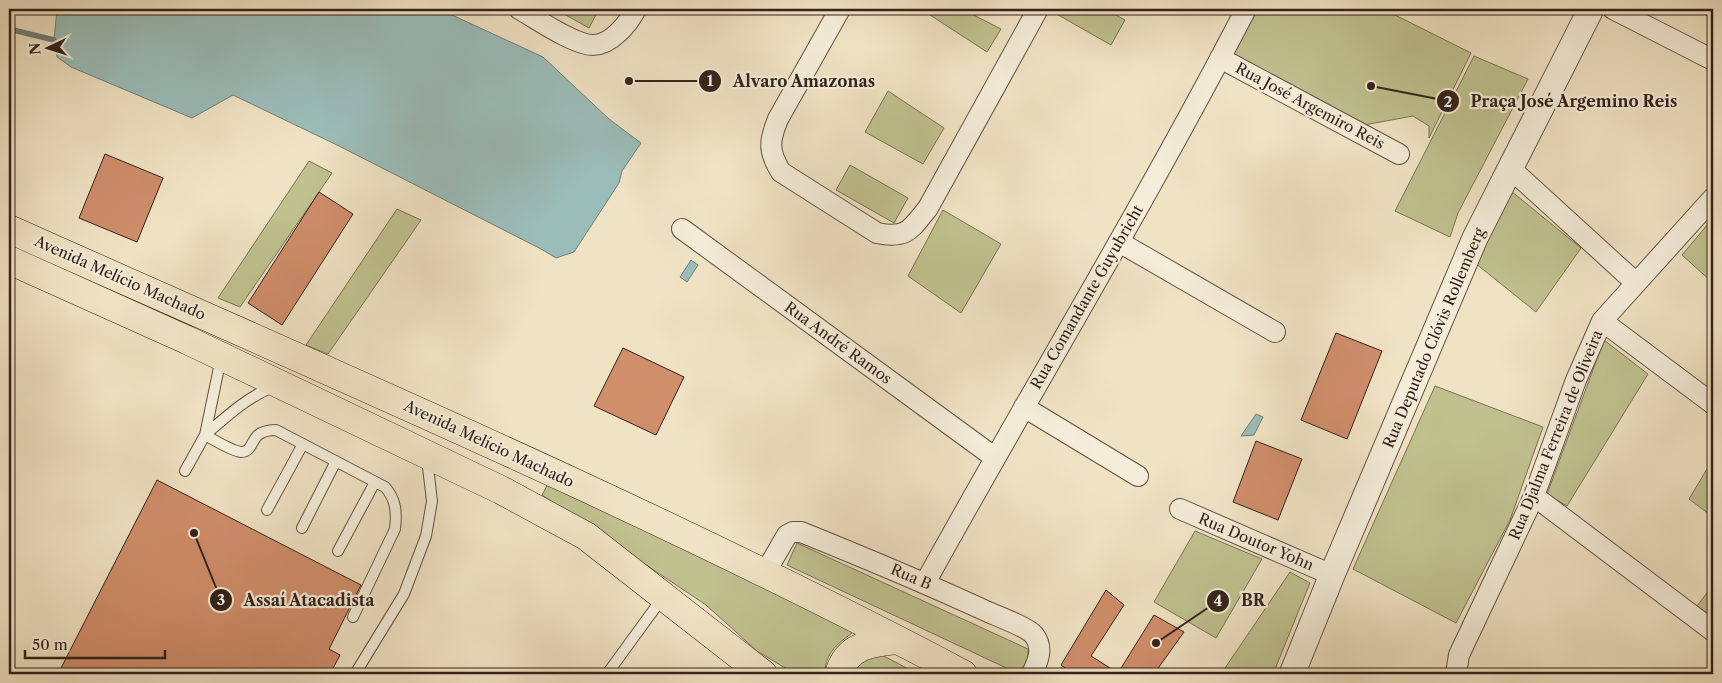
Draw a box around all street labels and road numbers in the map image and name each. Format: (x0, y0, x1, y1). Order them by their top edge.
street label: Rua José Argemiro Reis (1232, 58, 1388, 153)
street label: Rua Comandante Guyubricht (1026, 201, 1147, 392)
street label: Rua Deputado Clóvis Rollemberg (1378, 225, 1489, 451)
street label: Avenida Melício Machado (31, 231, 209, 324)
street label: Rua André Ramos (781, 297, 896, 388)
street label: Rua Djalma Ferreira de Oliveira (1505, 327, 1606, 543)
street label: Avenida Melício Machado (400, 395, 577, 491)
street label: Rua Doutor Yohn (1196, 509, 1317, 575)
street label: Rua B (888, 560, 934, 594)

